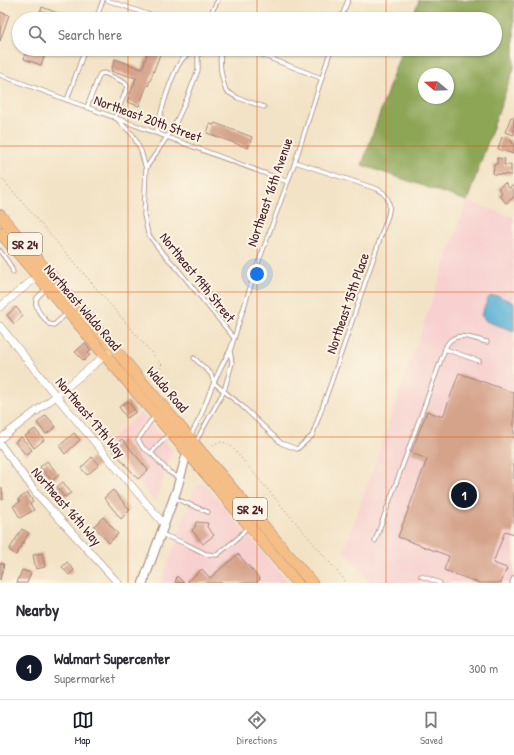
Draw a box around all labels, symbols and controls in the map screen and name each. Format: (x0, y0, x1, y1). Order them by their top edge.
search box (12, 12, 502, 56)
icon: search (26, 23, 48, 45)
text: Search here (58, 24, 122, 45)
north arrow (418, 68, 454, 104)
street label: Northeast 20th Street (92, 90, 205, 146)
street label: Northeast 16th Avenue (242, 135, 297, 249)
street label: Northeast 19th Street (156, 228, 240, 326)
road number: SR 24 (8, 233, 42, 255)
street label: Northeast 15th Place (321, 250, 373, 356)
street label: Northeast Waldo Road (40, 260, 126, 355)
your location (247, 264, 267, 284)
street label: Waldo Road (143, 362, 194, 416)
street label: Northeast 17th Way (51, 373, 130, 462)
street label: Northeast 16th Way (27, 463, 106, 550)
pin: 1 (451, 480, 477, 510)
road number: SR 24 (233, 498, 267, 520)
text: Nearby (16, 598, 59, 621)
text: Walmart Supercenter (54, 648, 170, 669)
text: 1 (27, 659, 31, 677)
text: 300 m (469, 659, 498, 677)
text: Supermarket (54, 669, 115, 687)
tab: Map (72, 709, 94, 747)
tab: Directions (237, 709, 277, 747)
tab: Saved (420, 709, 442, 747)

